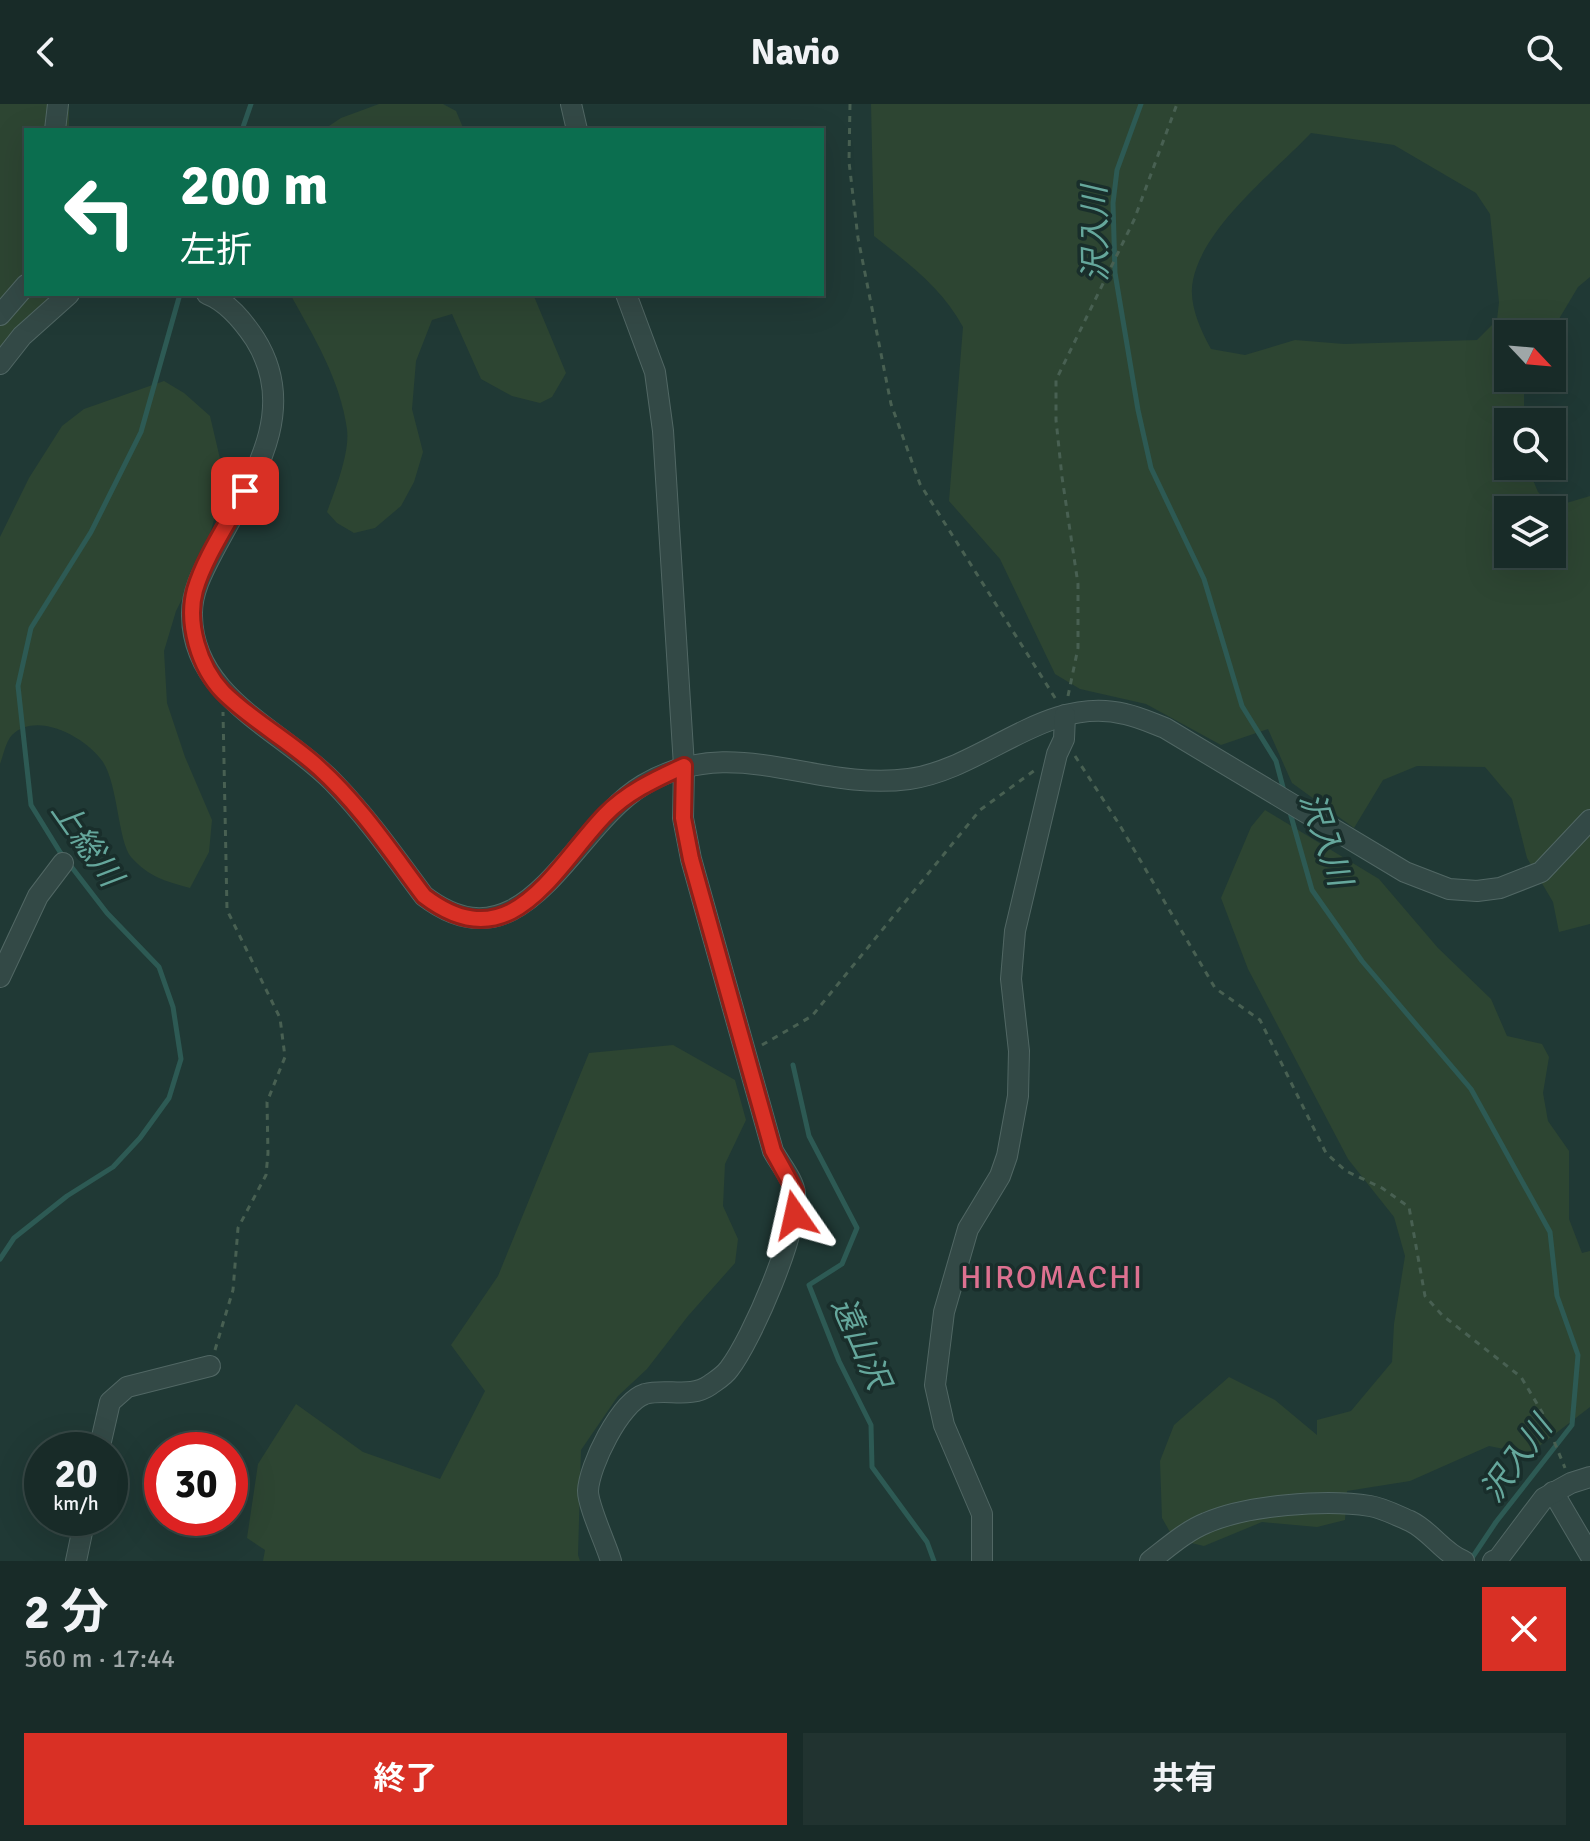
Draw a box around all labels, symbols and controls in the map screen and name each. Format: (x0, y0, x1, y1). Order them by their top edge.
icon: back (24, 30, 68, 74)
text: Navio (751, 30, 839, 75)
icon: search (1522, 30, 1566, 74)
text: 200 m (180, 151, 328, 220)
icon: left (48, 160, 152, 264)
water label: 沢入川 (1075, 183, 1116, 282)
text: 左折 (180, 228, 252, 273)
north arrow (1494, 320, 1566, 392)
map controls (1494, 320, 1566, 568)
button: search (1494, 408, 1566, 480)
pin (211, 457, 279, 525)
icon: arrive (223, 469, 267, 513)
button: layers (1494, 496, 1566, 568)
water label: 沢入川 (1291, 787, 1361, 894)
water label: 上総川 (43, 793, 132, 896)
position arrow (753, 1173, 837, 1257)
district label: HIROMACHI (960, 1258, 1144, 1297)
water label: 遠山沢 (823, 1291, 900, 1399)
water label: 沢入川 (1472, 1407, 1562, 1510)
speed limit sign: 30 (144, 1432, 248, 1536)
text: 20 (54, 1449, 98, 1499)
text: km/h (53, 1491, 99, 1516)
text: 2 分 (24, 1583, 108, 1642)
button: close (1482, 1587, 1566, 1671)
text: 560 m · 17:44 (24, 1643, 175, 1675)
button: 終了 (24, 1733, 787, 1825)
button: 共有 (803, 1733, 1566, 1825)

